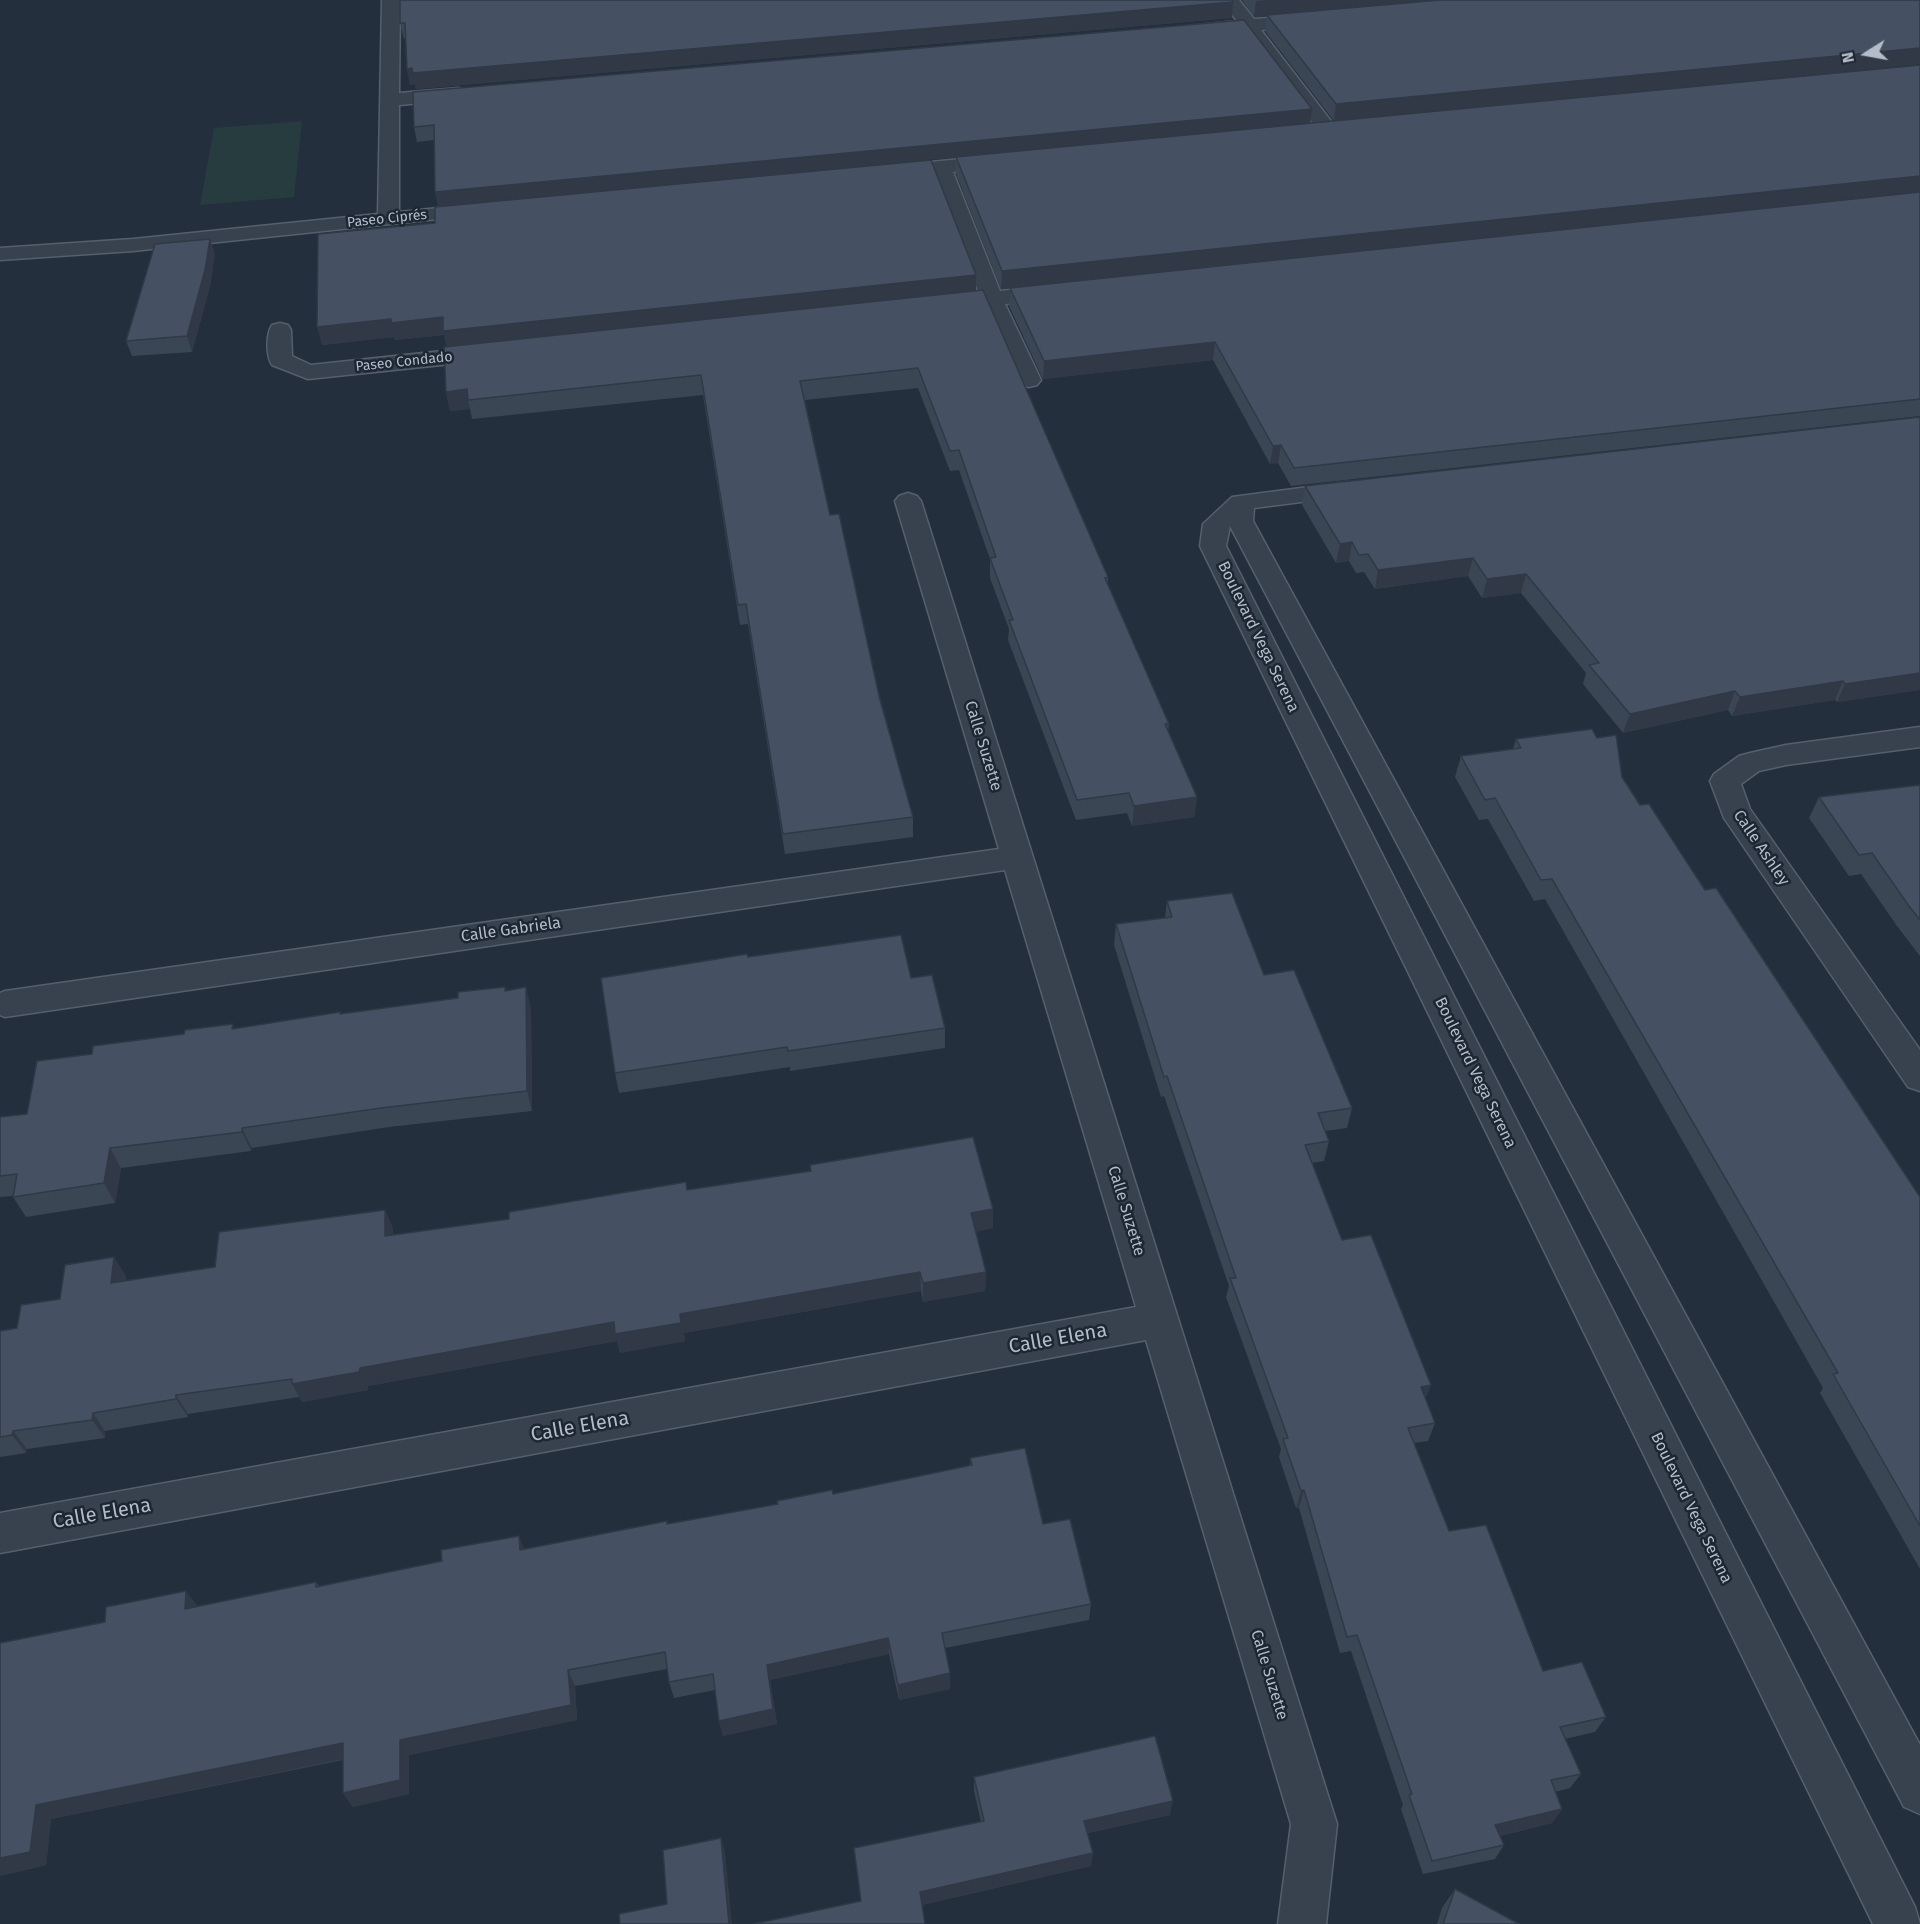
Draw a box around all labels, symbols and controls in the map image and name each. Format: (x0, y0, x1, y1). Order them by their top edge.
north arrow (1836, 24, 1896, 84)
text: N (1838, 51, 1858, 65)
street label: Paseo Ciprés (346, 206, 428, 232)
street label: Paseo Condado (355, 349, 453, 375)
street label: Boulevard Vega Serena (1213, 558, 1303, 716)
street label: Calle Suzette (960, 699, 1006, 793)
street label: Calle Ashley (1729, 807, 1793, 889)
street label: Calle Gabriela (460, 913, 562, 947)
street label: Boulevard Vega Serena (1430, 994, 1520, 1152)
street label: Calle Suzette (1103, 1164, 1149, 1258)
street label: Calle Elena (1007, 1319, 1109, 1359)
street label: Calle Elena (529, 1407, 631, 1447)
street label: Boulevard Vega Serena (1646, 1429, 1736, 1587)
street label: Calle Elena (51, 1494, 153, 1534)
street label: Calle Suzette (1246, 1628, 1292, 1722)

